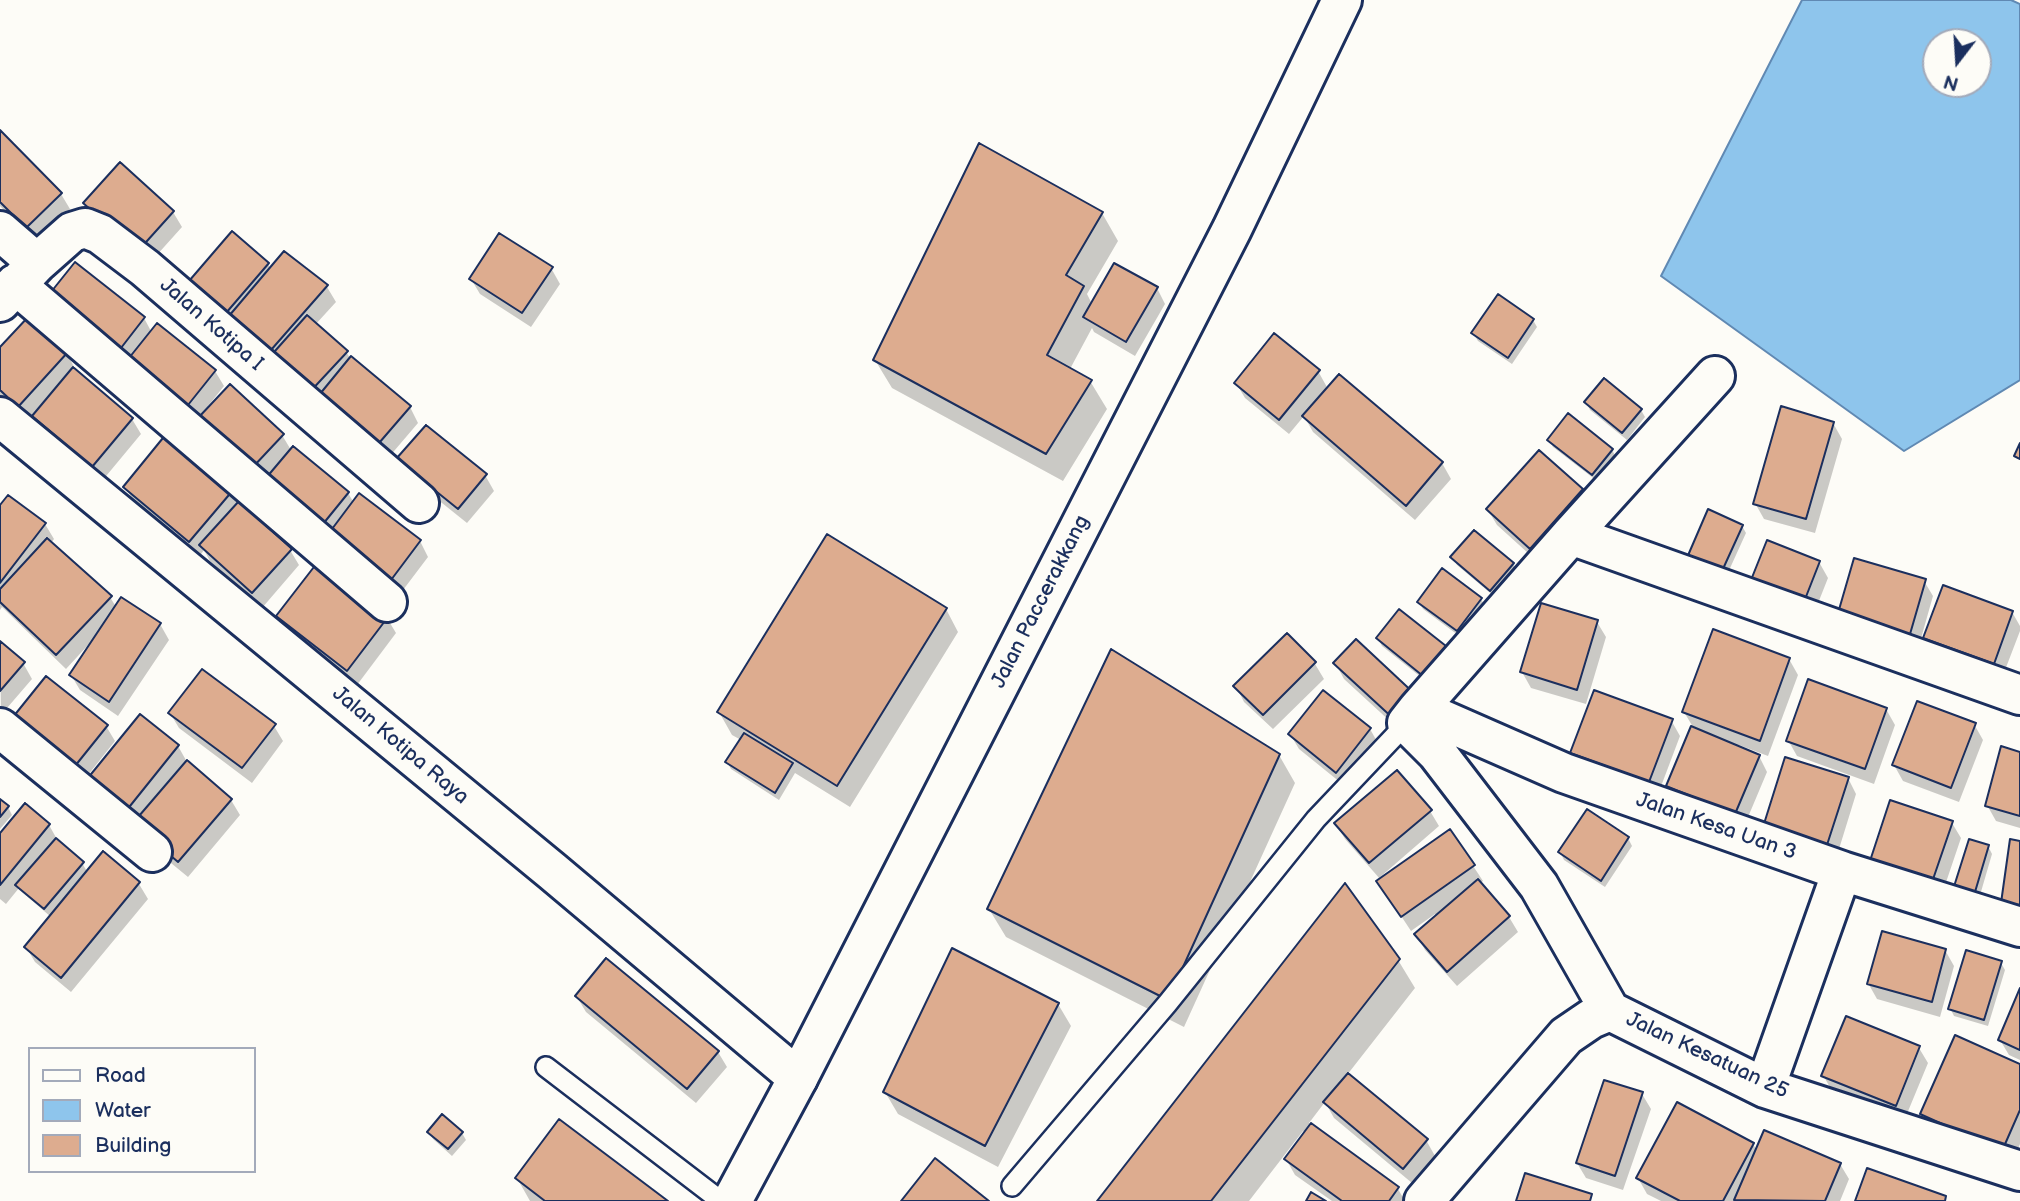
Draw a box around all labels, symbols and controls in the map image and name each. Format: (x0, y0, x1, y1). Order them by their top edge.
north arrow (1922, 28, 1992, 98)
text: N (1941, 69, 1961, 95)
street label: Jalan Kotipa I (154, 273, 268, 377)
street label: Jalan Paccerakkang (987, 511, 1095, 693)
street label: Jalan Kotipa Raya (327, 682, 473, 810)
street label: Jalan Kesa Uan 3 (1633, 788, 1799, 866)
street label: Jalan Kesatuan 25 (1622, 1007, 1792, 1105)
legend (28, 1047, 256, 1173)
text: Road (95, 1063, 146, 1088)
text: Water (95, 1098, 151, 1123)
text: Building (95, 1133, 171, 1158)

